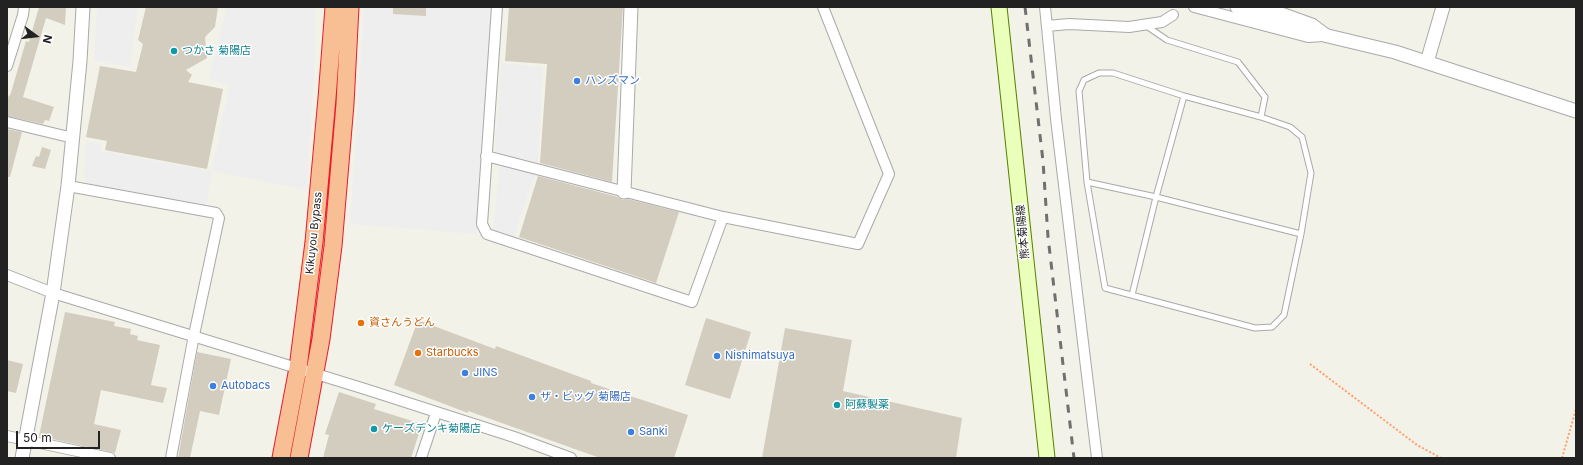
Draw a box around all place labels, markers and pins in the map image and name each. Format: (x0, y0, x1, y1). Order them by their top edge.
place label: つかさ 菊陽店 (182, 44, 251, 58)
marker: つかさ 菊陽店 (169, 46, 179, 56)
place label: ハンズマン (585, 74, 640, 88)
marker: ハンズマン (572, 76, 582, 86)
place label: 資さんうどん (369, 316, 435, 330)
marker: 資さんうどん (356, 318, 366, 328)
place label: Starbucks (426, 346, 479, 360)
marker: Starbucks (413, 348, 423, 358)
place label: Nishimatsuya (725, 349, 795, 363)
marker: Nishimatsuya (712, 351, 722, 361)
place label: JINS (473, 366, 498, 380)
marker: JINS (460, 368, 470, 378)
place label: Autobacs (221, 379, 270, 393)
marker: Autobacs (208, 381, 218, 391)
place label: ザ・ビッグ 菊陽店 (540, 390, 631, 404)
marker: ザ・ビッグ 菊陽店 (527, 392, 537, 402)
place label: 阿蘇製薬 (845, 398, 889, 412)
marker: 阿蘇製薬 (832, 400, 842, 410)
place label: ケーズデンキ菊陽店 (382, 422, 481, 436)
marker: ケーズデンキ菊陽店 (369, 424, 379, 434)
place label: Sanki (639, 425, 667, 439)
marker: Sanki (626, 427, 636, 437)

